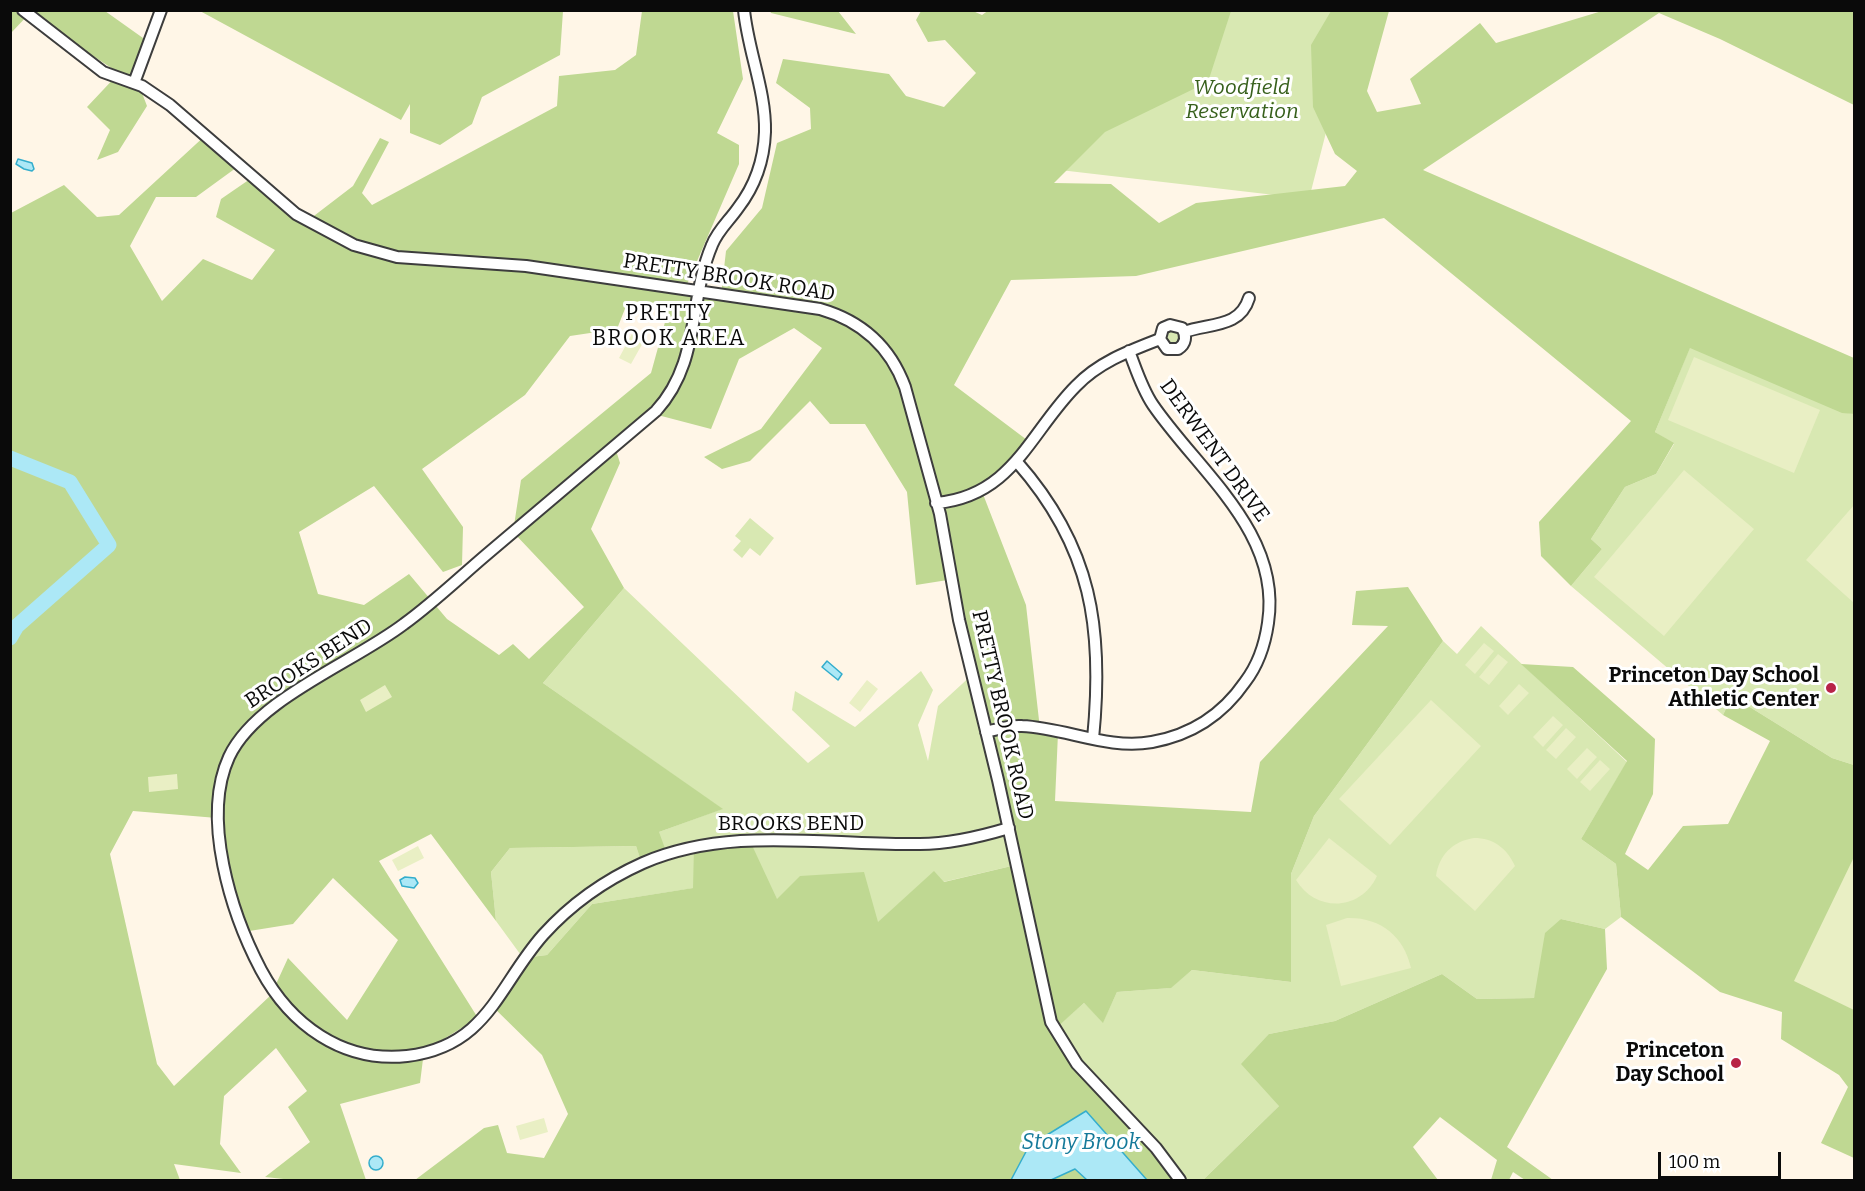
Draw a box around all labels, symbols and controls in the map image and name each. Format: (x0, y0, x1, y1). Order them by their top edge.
park label: Woodfield Reservation (1185, 75, 1299, 125)
street label: PRETTY BROOK ROAD (621, 249, 837, 307)
district label: PRETTY BROOK AREA (592, 301, 746, 352)
street label: DERWENT DRIVE (1154, 375, 1274, 527)
street label: PRETTY BROOK ROAD (966, 608, 1038, 822)
street label: BROOKS BEND (241, 614, 377, 714)
place label: Princeton Day School Athletic Center (1609, 663, 1819, 713)
marker: Princeton Day School Athletic Center (1824, 681, 1838, 695)
street label: BROOKS BEND (718, 811, 864, 837)
place label: Princeton Day School (1616, 1038, 1724, 1088)
marker: Princeton Day School (1729, 1056, 1743, 1070)
water label: Stony Brook (1022, 1130, 1140, 1156)
scale bar (1661, 1140, 1784, 1178)
text: 100 m (1669, 1151, 1720, 1173)

